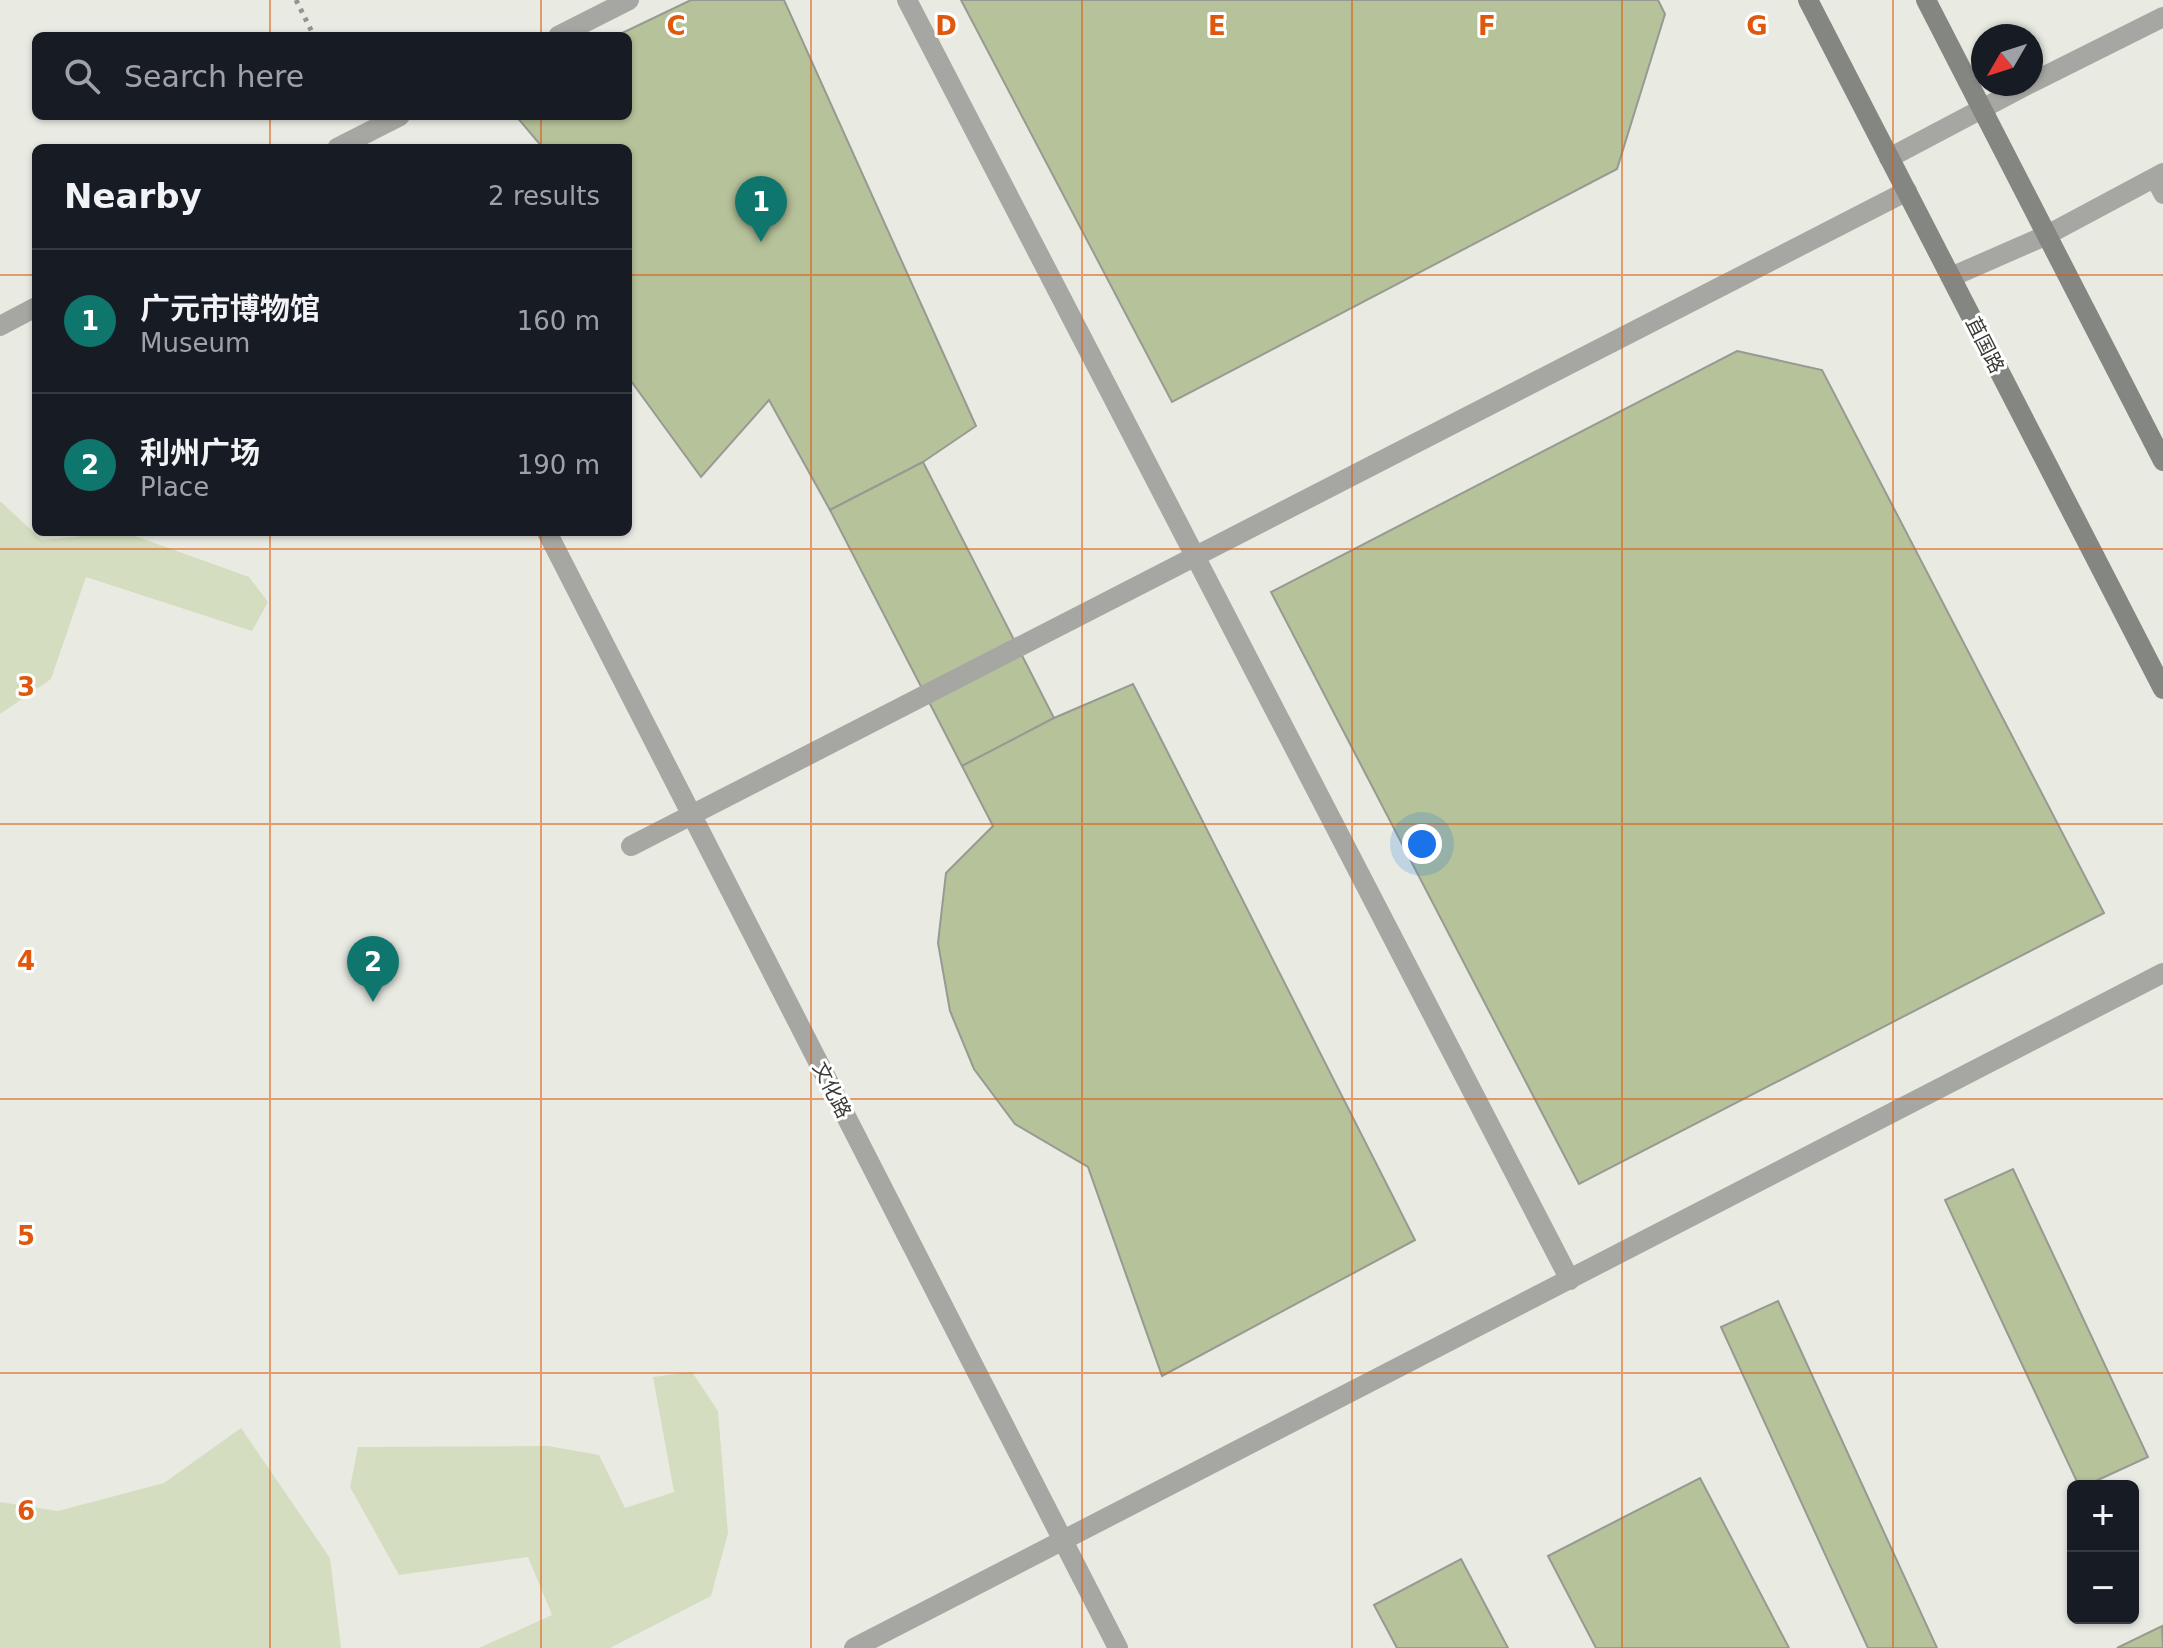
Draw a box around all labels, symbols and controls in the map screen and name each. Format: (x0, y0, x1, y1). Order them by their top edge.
text: C (666, 11, 686, 41)
text: D (935, 11, 957, 41)
text: E (1208, 11, 1226, 41)
text: F (1478, 11, 1496, 41)
text: G (1746, 11, 1768, 41)
north arrow (1971, 24, 2043, 96)
search box (32, 32, 632, 120)
icon: search (60, 54, 104, 98)
text: Search here (124, 59, 304, 94)
text: Nearby (64, 176, 202, 216)
pin: 1 (735, 176, 787, 242)
text: 2 results (488, 181, 600, 211)
text: 广元市博物馆 (140, 291, 320, 326)
text: 1 (81, 306, 99, 336)
text: 160 m (517, 306, 600, 336)
street label: 苴国路 (1961, 313, 2009, 377)
text: Museum (140, 328, 250, 358)
text: 利州广场 (140, 435, 260, 470)
text: 2 (81, 450, 99, 480)
text: 190 m (517, 450, 600, 480)
text: Place (140, 472, 209, 502)
text: 3 (17, 672, 35, 702)
your location (1402, 824, 1442, 864)
pin: 2 (347, 936, 399, 1002)
text: 4 (17, 946, 35, 976)
street label: 文化路 (808, 1058, 856, 1122)
text: 5 (17, 1221, 35, 1251)
map controls (2067, 1480, 2139, 1624)
button: + (2067, 1480, 2139, 1552)
text: 6 (17, 1496, 35, 1526)
button: − (2067, 1552, 2139, 1624)

